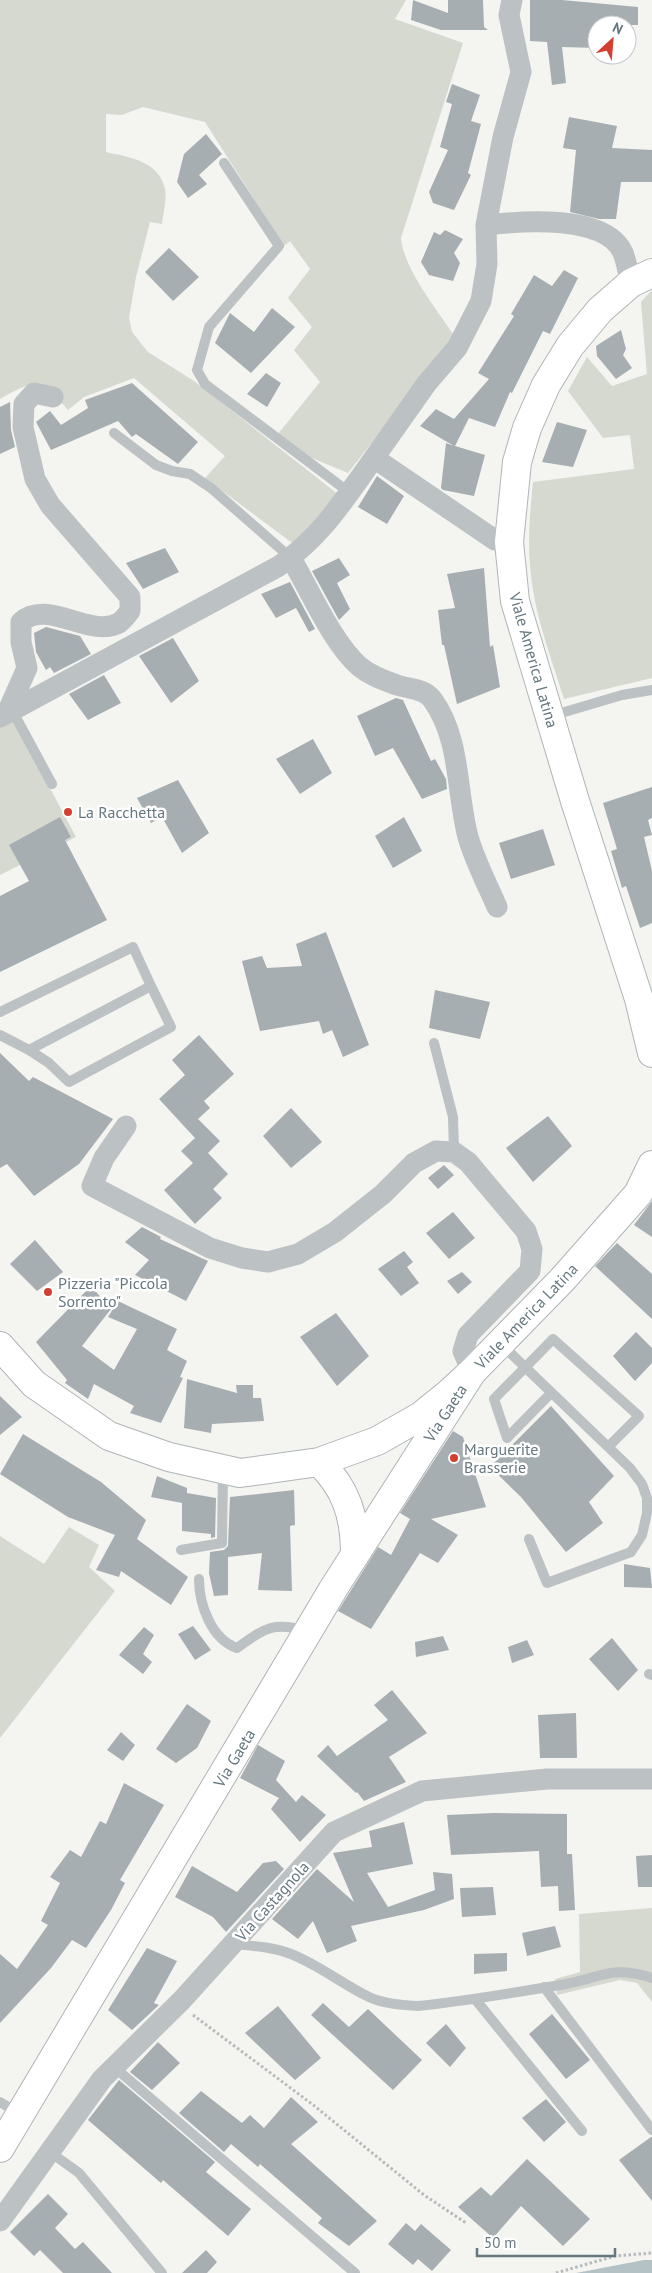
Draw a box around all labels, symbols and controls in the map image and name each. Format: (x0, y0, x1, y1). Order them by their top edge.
north arrow (587, 15, 637, 65)
text: N (610, 18, 626, 38)
street label: Viale America Latina (505, 589, 563, 730)
place label: La Racchetta (78, 802, 165, 822)
marker: La Racchetta (62, 806, 74, 818)
street label: Viale America Latina (470, 1259, 582, 1374)
place label: Pizzeria "Piccola Sorrento" (58, 1273, 168, 1311)
marker: Pizzeria "Piccola Sorrento" (42, 1286, 54, 1298)
street label: Via Gaeta (418, 1380, 471, 1446)
place label: Marguerite Brasserie (464, 1439, 538, 1477)
marker: Marguerite Brasserie (448, 1452, 460, 1464)
street label: Via Gaeta (208, 1725, 259, 1792)
street label: Via Castagnola (230, 1857, 313, 1946)
scale bar (477, 2226, 614, 2258)
text: 50 m (484, 2233, 517, 2252)

